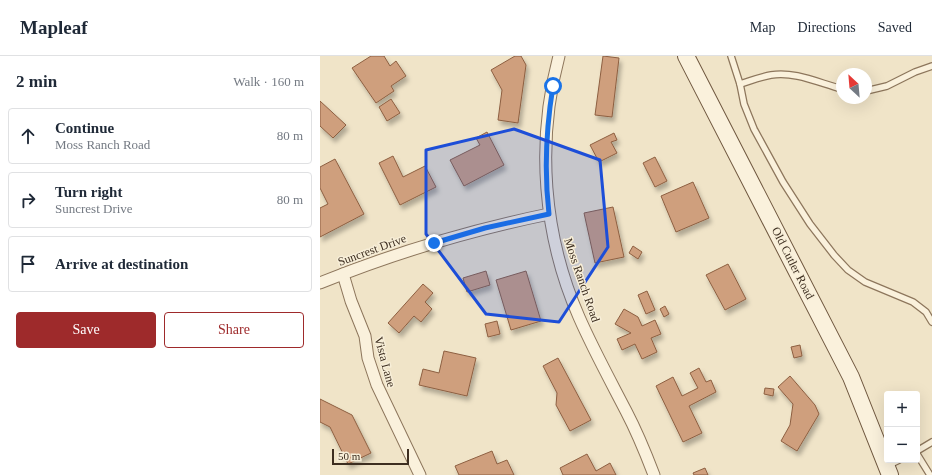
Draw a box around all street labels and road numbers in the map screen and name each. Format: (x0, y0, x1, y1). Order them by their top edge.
street label: Old Cutler Road (769, 224, 817, 302)
street label: Suncrest Drive (336, 231, 408, 269)
street label: Moss Ranch Road (561, 236, 603, 324)
street label: Vista Lane (372, 335, 398, 389)

